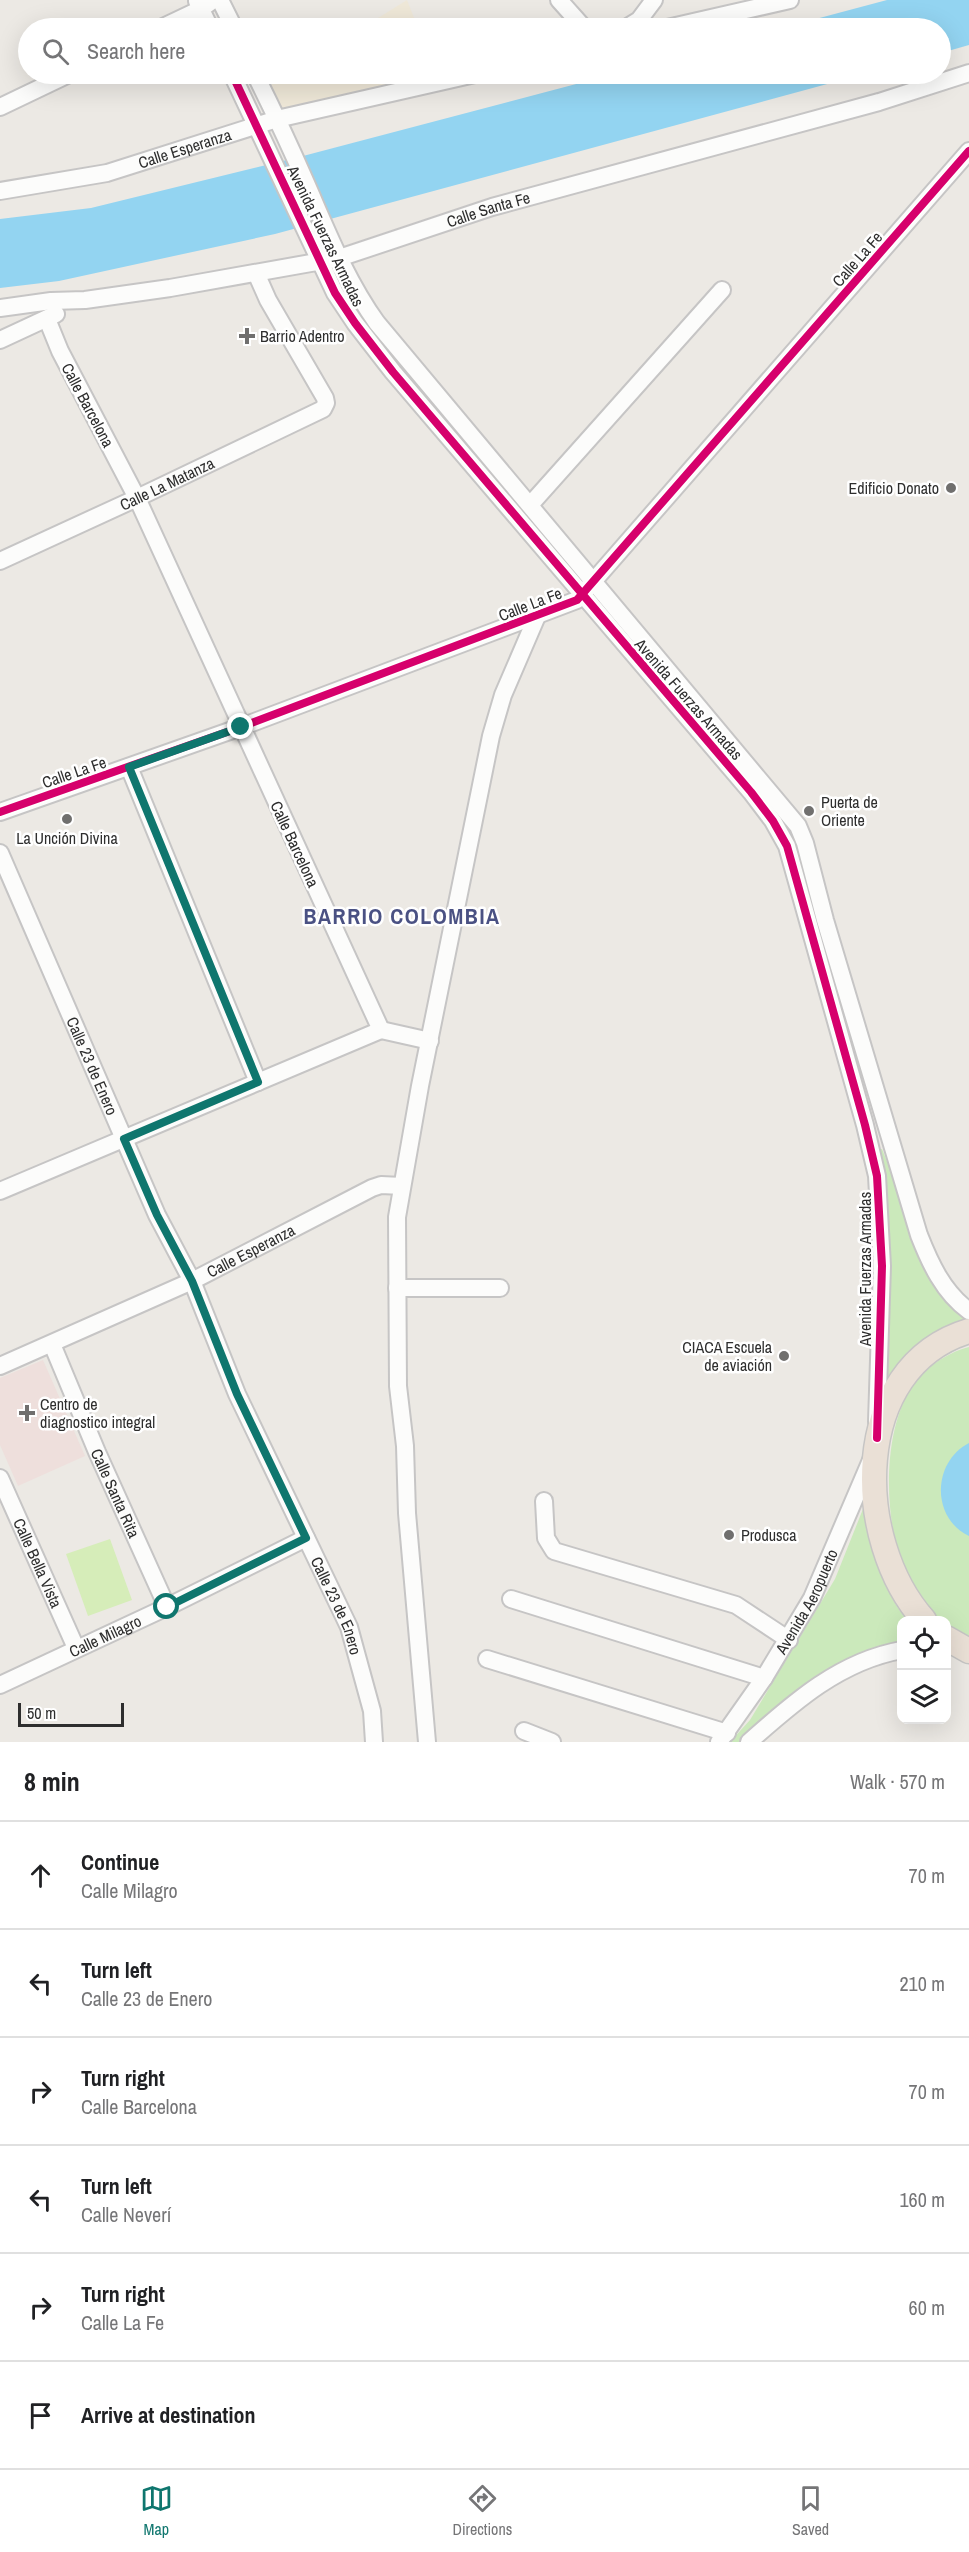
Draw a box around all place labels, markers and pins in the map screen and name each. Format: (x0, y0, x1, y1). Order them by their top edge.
place label: Barrio Adentro (260, 325, 345, 347)
marker: Barrio Adentro (238, 327, 256, 345)
place label: Edificio Donato (849, 477, 939, 499)
marker: Edificio Donato (944, 481, 958, 495)
place label: Puerta de Oriente (821, 791, 878, 831)
marker: Puerta de Oriente (802, 804, 816, 818)
marker: La Unción Divina (60, 812, 74, 826)
place label: La Unción Divina (16, 827, 118, 849)
place label: CIACA Escuela de aviación (682, 1336, 773, 1376)
marker: CIACA Escuela de aviación (777, 1349, 791, 1363)
place label: Centro de diagnostico integral (40, 1393, 155, 1433)
marker: Centro de diagnostico integral (18, 1404, 36, 1422)
place label: Produsca (741, 1524, 797, 1546)
marker: Produsca (722, 1528, 736, 1542)

